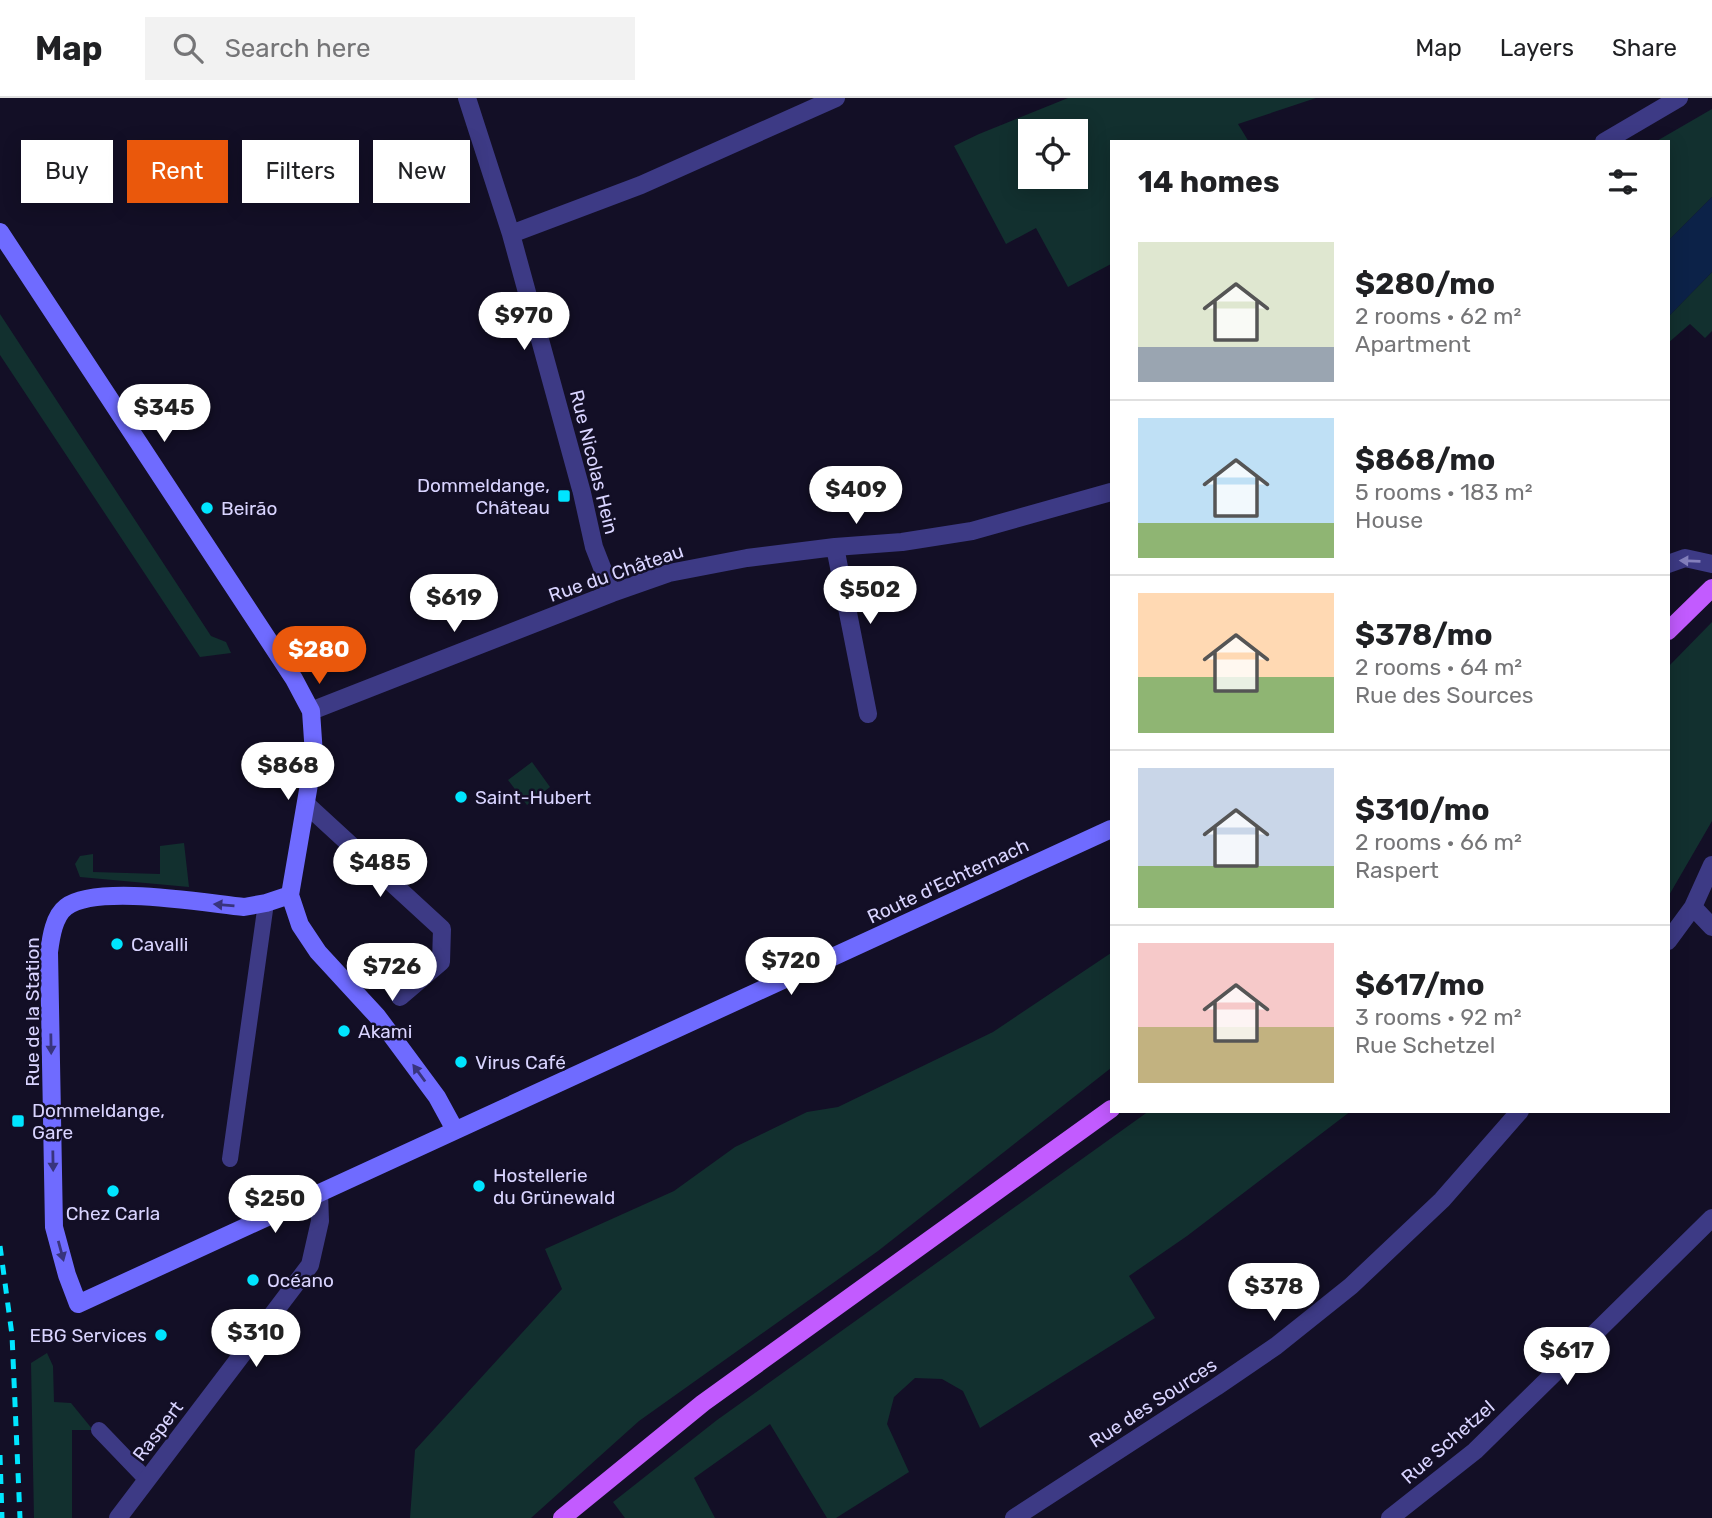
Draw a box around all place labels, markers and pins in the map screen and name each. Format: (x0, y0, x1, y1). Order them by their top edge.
pin: $970 (483, 292, 565, 352)
pin: $345 (123, 384, 205, 444)
pin: $409 (815, 466, 897, 526)
place label: Dommeldange, Château (417, 474, 550, 519)
marker: Dommeldange, Château (556, 488, 572, 504)
place label: Beirão (221, 497, 277, 520)
marker: Beirão (199, 500, 215, 516)
pin: $502 (829, 566, 911, 626)
pin: $619 (413, 574, 495, 634)
pin: $280 (278, 626, 360, 686)
pin: $868 (247, 742, 329, 802)
place label: Saint-Hubert (475, 786, 592, 809)
marker: Saint-Hubert (453, 789, 469, 805)
pin: $485 (339, 840, 421, 899)
place label: Cavalli (131, 933, 188, 956)
marker: Cavalli (109, 936, 125, 952)
pin: $720 (750, 937, 832, 997)
pin: $726 (351, 944, 433, 1003)
place label: Akami (358, 1020, 412, 1043)
marker: Akami (336, 1023, 352, 1039)
place label: Virus Café (475, 1051, 566, 1074)
marker: Virus Café (453, 1054, 469, 1070)
place label: Dommeldange, Gare (32, 1099, 165, 1144)
marker: Dommeldange, Gare (10, 1113, 26, 1129)
place label: Hostellerie du Grünewald (493, 1164, 615, 1209)
pin: $250 (234, 1176, 316, 1235)
marker: Hostellerie du Grünewald (471, 1178, 487, 1194)
marker: Chez Carla (105, 1183, 121, 1199)
place label: Chez Carla (66, 1202, 160, 1225)
pin: $378 (1233, 1264, 1315, 1323)
place label: Océano (267, 1269, 334, 1292)
marker: Océano (245, 1272, 261, 1288)
pin: $310 (215, 1310, 297, 1369)
place label: EBG Services (30, 1324, 147, 1347)
marker: EBG Services (153, 1327, 169, 1343)
pin: $617 (1526, 1328, 1608, 1387)

